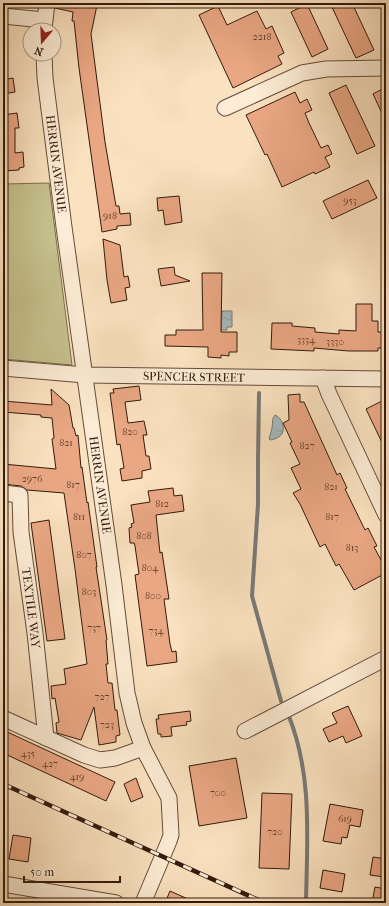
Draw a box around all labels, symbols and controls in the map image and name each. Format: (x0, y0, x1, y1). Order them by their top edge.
north arrow (22, 22, 62, 62)
house number: 2218 (253, 31, 271, 43)
text: N (32, 43, 45, 58)
street label: HERRIN AVENUE (43, 114, 69, 214)
house number: 953 (343, 195, 357, 207)
house number: 918 (103, 210, 117, 222)
house number: 3334 (297, 334, 316, 346)
house number: 3330 (326, 336, 344, 348)
street label: SPENCER STREET (143, 369, 246, 385)
house number: 820 (122, 426, 138, 438)
street label: HERRIN AVENUE (86, 435, 114, 535)
house number: 821 (59, 437, 73, 449)
house number: 827 (300, 440, 315, 452)
house number: 2976 (22, 473, 43, 485)
house number: 817 (66, 479, 80, 491)
house number: 821 (324, 481, 338, 493)
house number: 812 (155, 498, 169, 510)
house number: 811 (73, 511, 85, 523)
house number: 817 (325, 511, 339, 523)
house number: 808 (136, 530, 152, 542)
house number: 813 (346, 542, 358, 554)
house number: 807 (76, 549, 92, 561)
house number: 804 (142, 562, 159, 574)
street label: TEXTILE WAY (19, 567, 43, 650)
house number: 803 (82, 586, 96, 598)
house number: 800 (145, 590, 161, 602)
house number: 737 (87, 622, 101, 634)
house number: 734 (149, 625, 165, 637)
house number: 727 (95, 691, 110, 703)
house number: 723 (100, 719, 114, 731)
house number: 435 (21, 748, 35, 760)
house number: 427 (42, 758, 58, 770)
house number: 419 (70, 771, 84, 783)
house number: 700 (210, 787, 226, 799)
house number: 619 (338, 813, 352, 825)
house number: 720 (267, 826, 283, 838)
scale bar (24, 858, 120, 884)
text: 50 m (30, 865, 54, 879)

